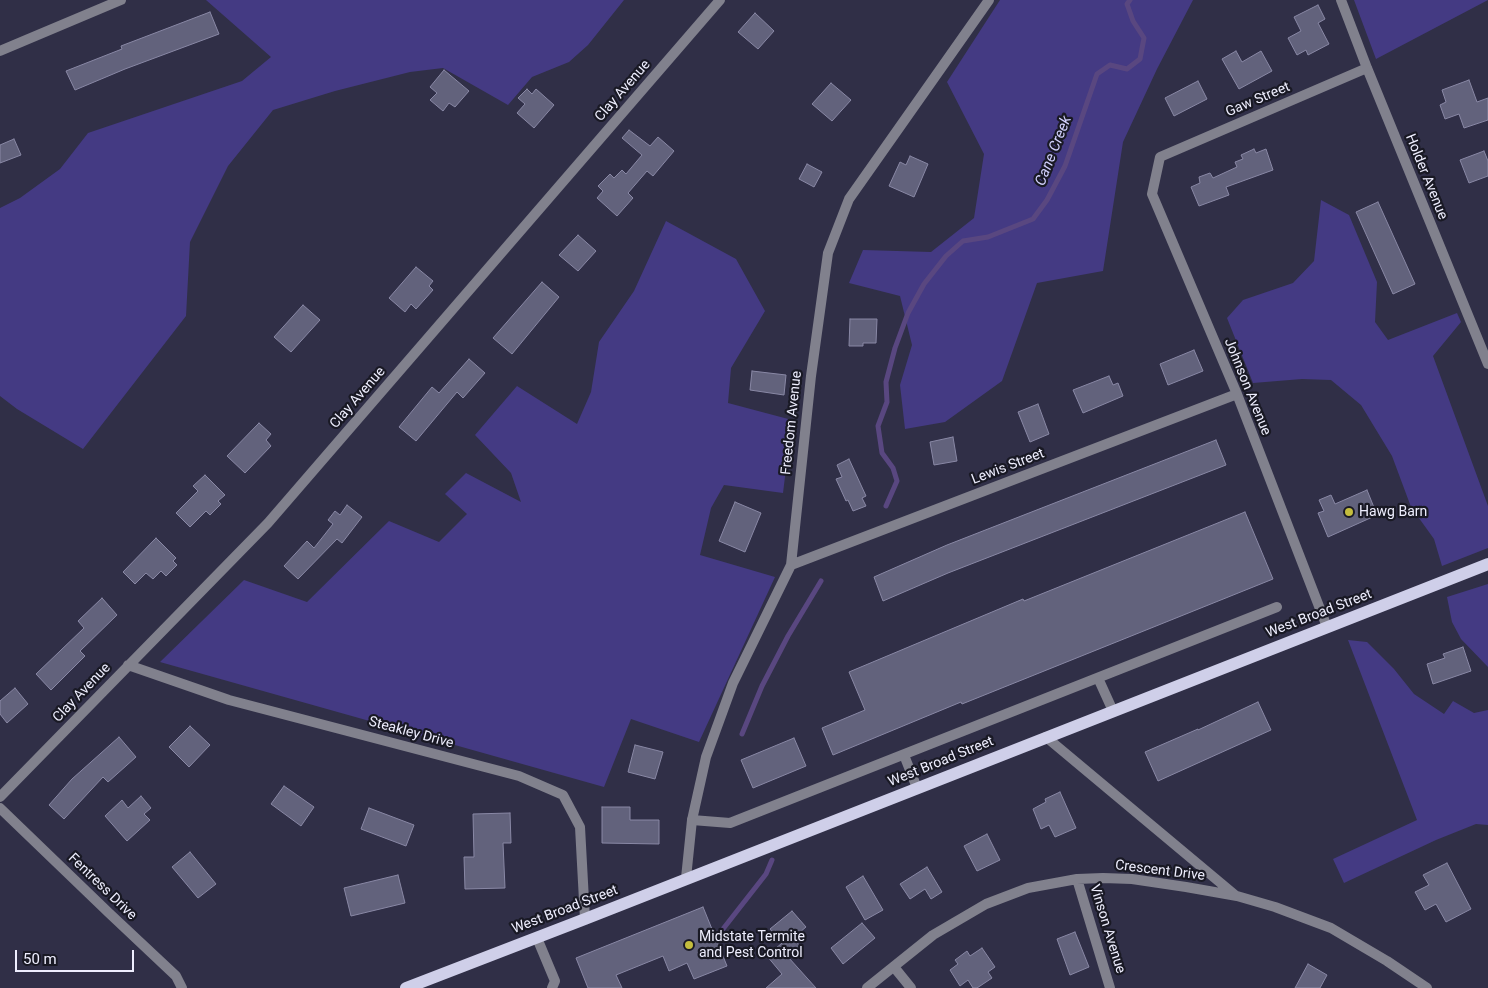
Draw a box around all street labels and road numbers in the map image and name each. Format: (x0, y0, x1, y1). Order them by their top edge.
street label: Clay Avenue (592, 57, 654, 125)
street label: Gaw Street (1223, 79, 1293, 121)
street label: Holder Avenue (1401, 132, 1451, 222)
street label: Johnson Avenue (1220, 336, 1274, 438)
street label: Clay Avenue (327, 364, 389, 432)
street label: Freedom Avenue (778, 370, 806, 476)
street label: Lewis Street (969, 445, 1047, 489)
street label: West Broad Street (1264, 586, 1374, 642)
street label: Clay Avenue (50, 660, 114, 726)
street label: Steakley Drive (367, 714, 455, 752)
street label: West Broad Street (886, 733, 996, 791)
street label: Fentress Drive (64, 850, 140, 924)
street label: Crescent Drive (1114, 857, 1206, 885)
street label: West Broad Street (510, 882, 620, 938)
street label: Vinson Avenue (1085, 882, 1129, 976)

